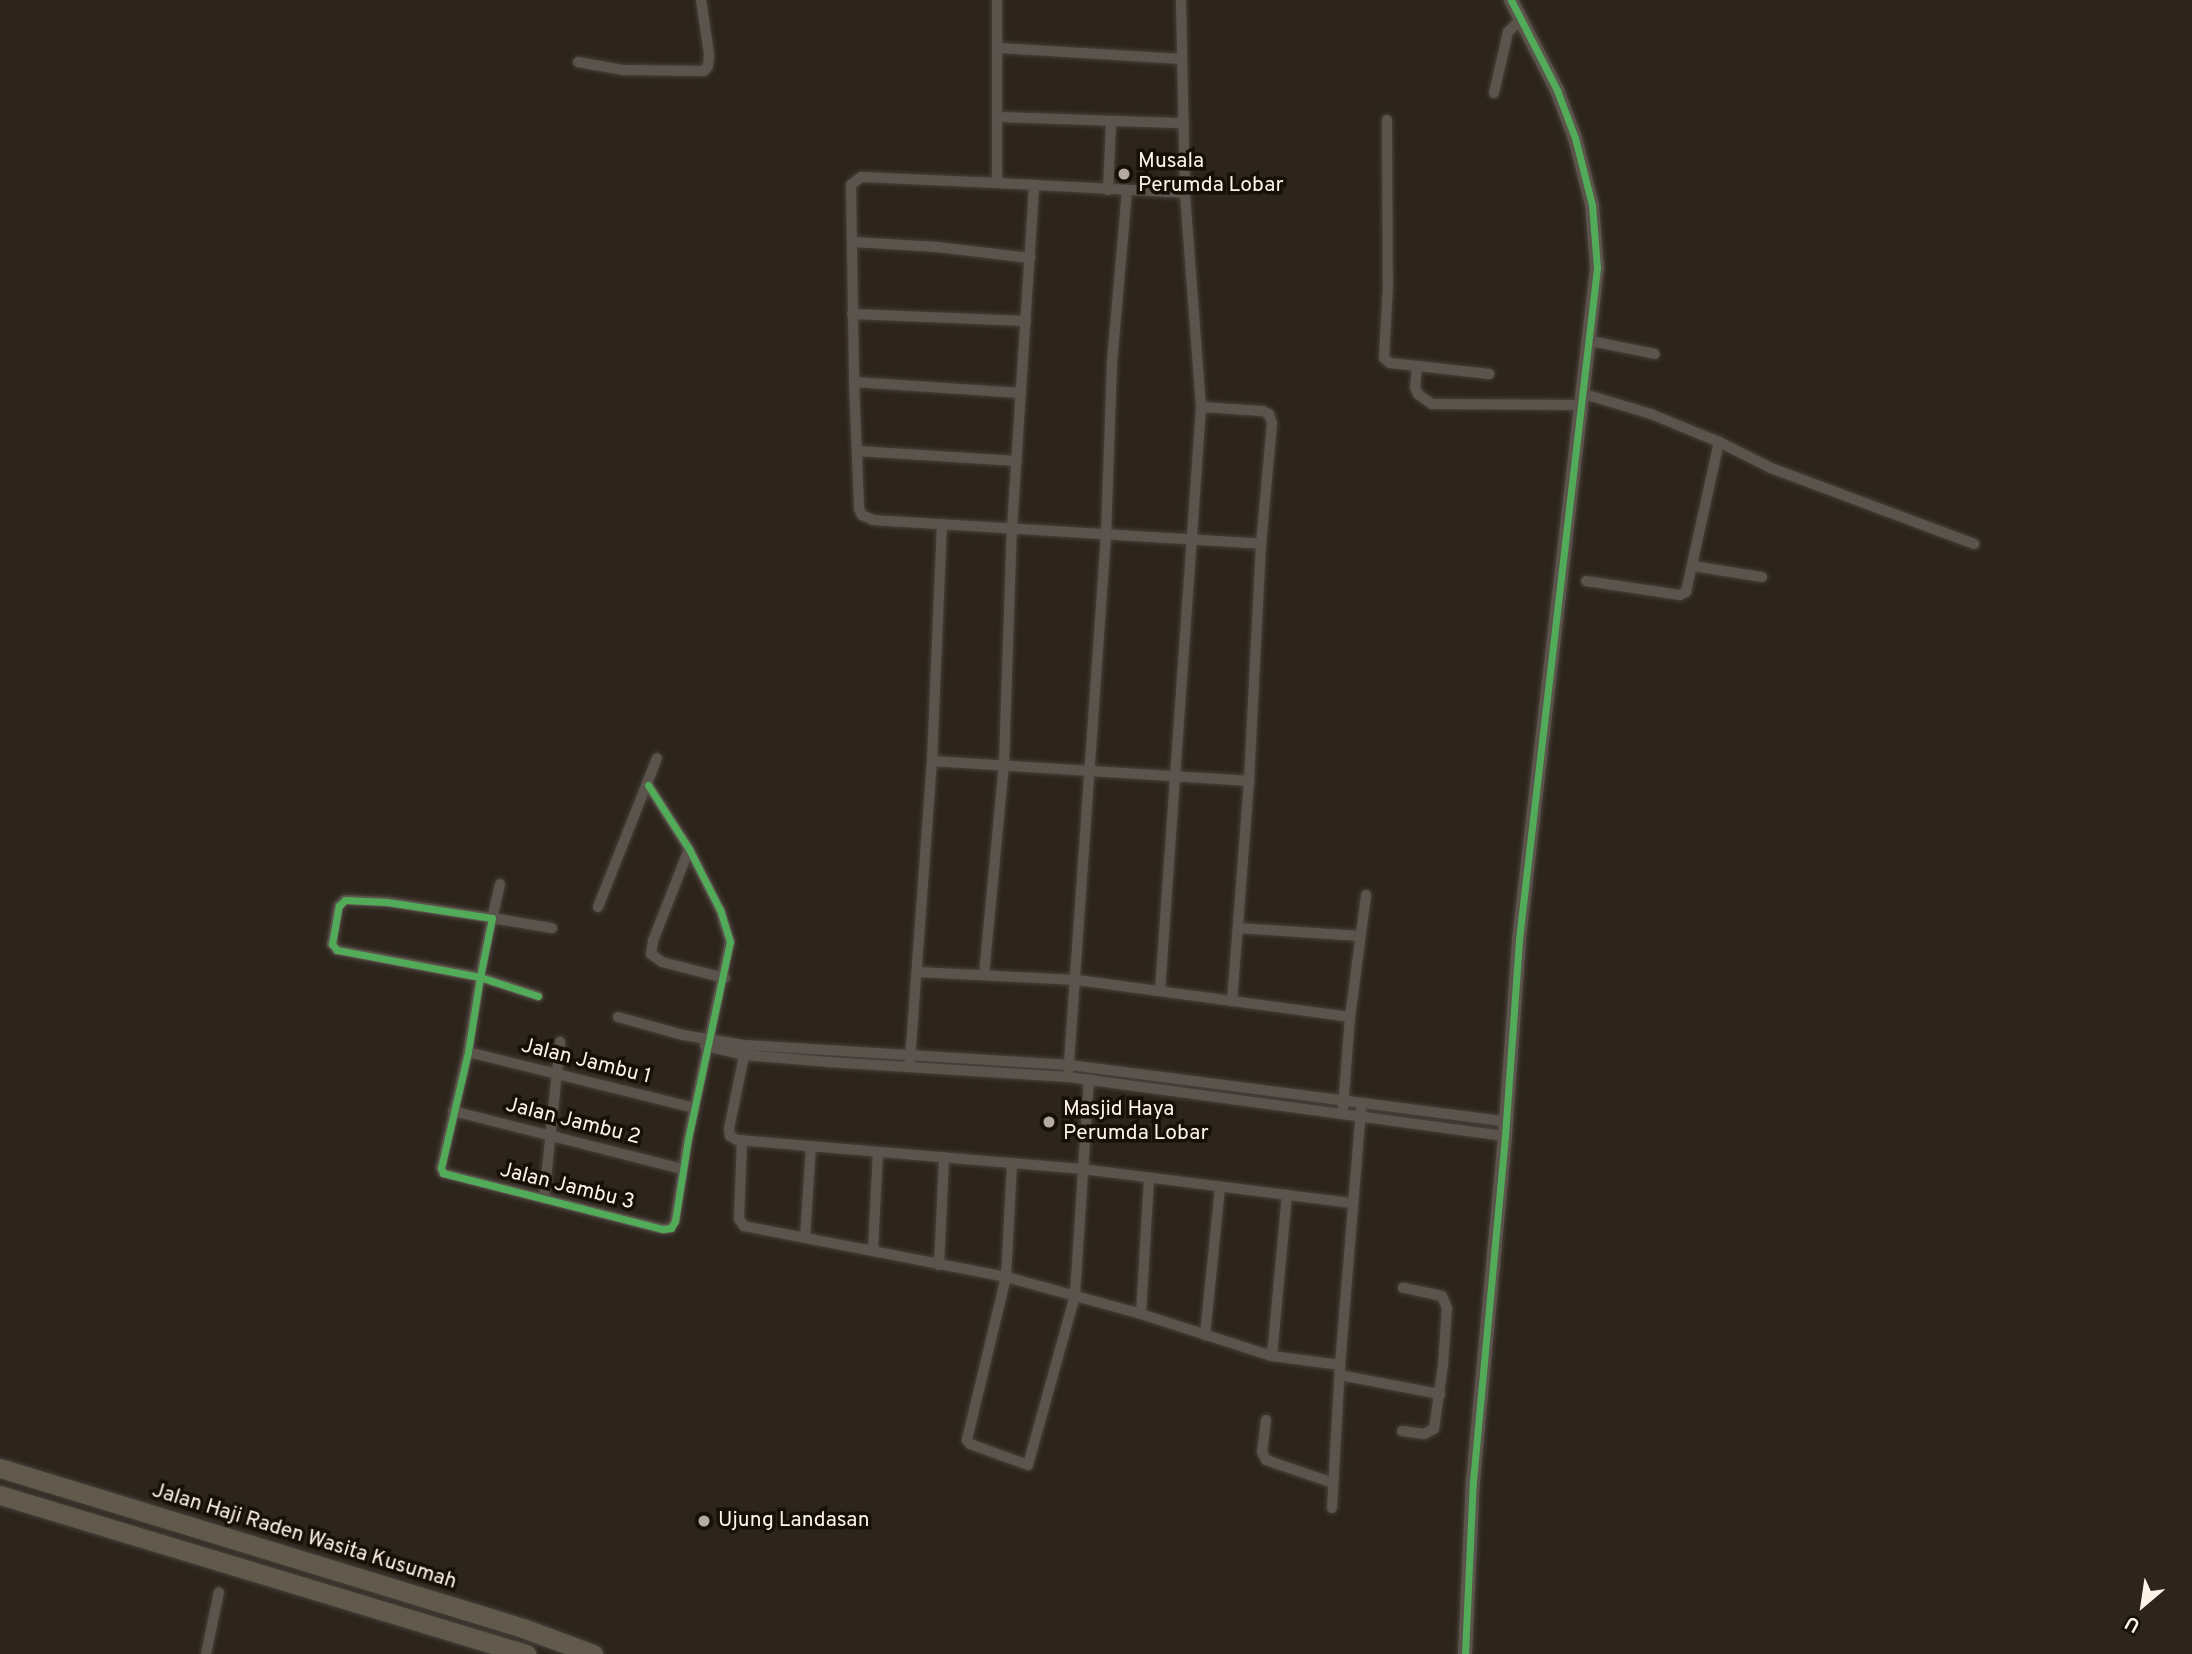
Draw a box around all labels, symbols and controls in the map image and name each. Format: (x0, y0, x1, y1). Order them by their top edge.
place label: Musala Perumda Lobar (1138, 149, 1284, 199)
marker: Musala Perumda Lobar (1116, 166, 1132, 182)
street label: Jalan Jambu 1 (518, 1034, 654, 1090)
street label: Jalan Jambu 2 (503, 1093, 643, 1151)
place label: Masjid Haya Perumda Lobar (1063, 1097, 1209, 1147)
marker: Masjid Haya Perumda Lobar (1041, 1114, 1057, 1130)
street label: Jalan Jambu 3 (497, 1158, 637, 1216)
street label: Jalan Haji Raden Wasita Kusumah (148, 1479, 460, 1595)
place label: Ujung Landasan (718, 1508, 869, 1534)
marker: Ujung Landasan (696, 1513, 712, 1529)
north arrow (2108, 1570, 2178, 1640)
text: U (2121, 1610, 2145, 1637)

